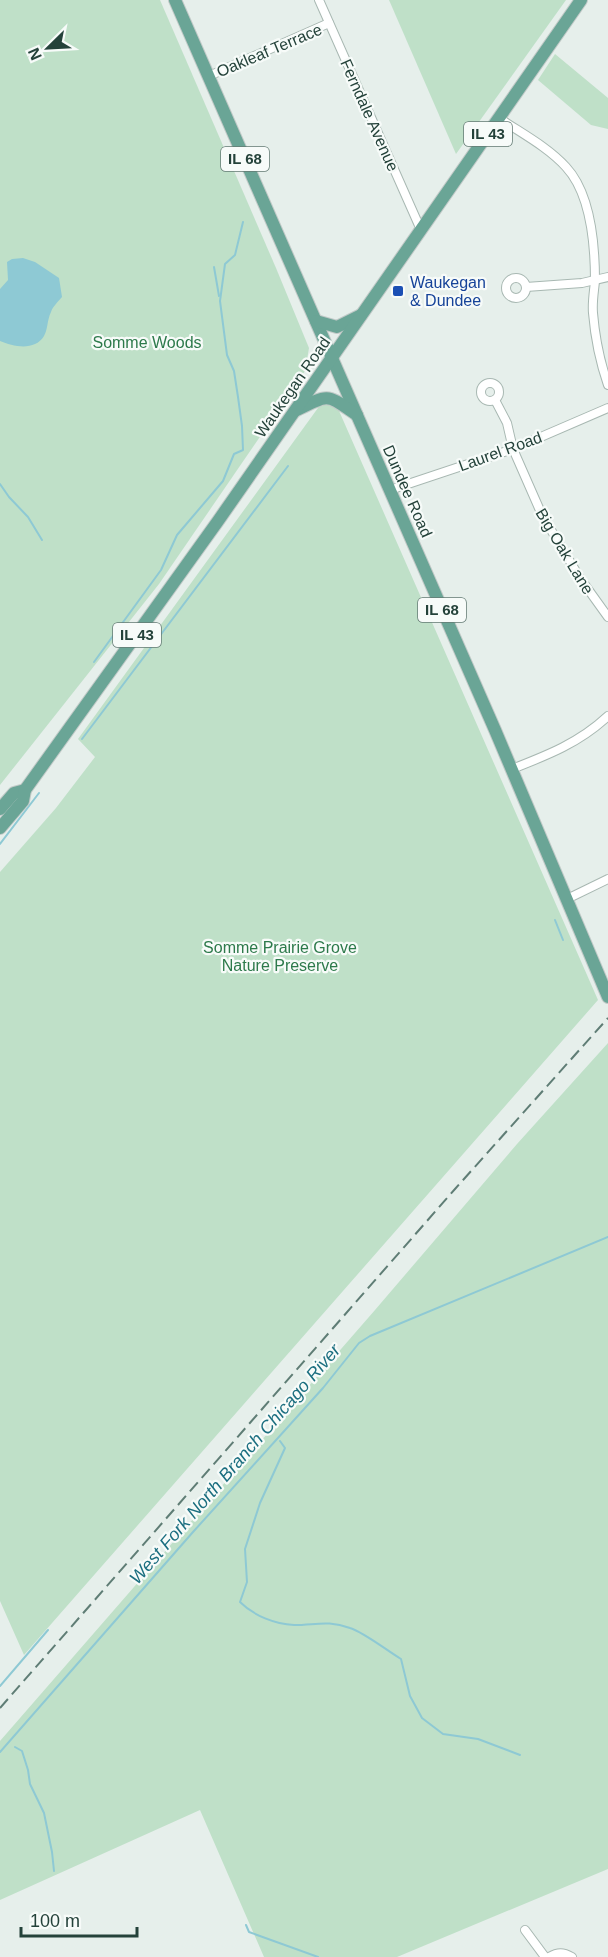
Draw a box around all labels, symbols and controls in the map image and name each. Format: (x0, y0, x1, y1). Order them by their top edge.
north arrow (18, 18, 78, 78)
street label: Oakleaf Terrace (214, 21, 324, 80)
text: N (25, 45, 45, 63)
street label: Ferndale Avenue (337, 57, 402, 174)
road number: IL 43 (464, 122, 512, 146)
road number: IL 68 (221, 147, 269, 171)
place label: Waukegan & Dundee (410, 274, 486, 309)
marker: Waukegan & Dundee (391, 284, 405, 298)
park label: Somme Woods (92, 334, 202, 351)
street label: Waukegan Road (251, 334, 333, 441)
street label: Laurel Road (456, 429, 544, 474)
street label: Dundee Road (380, 443, 435, 540)
street label: Big Oak Lane (532, 505, 597, 597)
road number: IL 68 (418, 598, 466, 622)
road number: IL 43 (113, 623, 161, 647)
park label: Somme Prairie Grove Nature Preserve (203, 939, 357, 974)
water label: West Fork North Branch Chicago River (126, 1339, 345, 1588)
scale bar (21, 1900, 136, 1938)
text: 100 m (30, 1911, 80, 1931)

